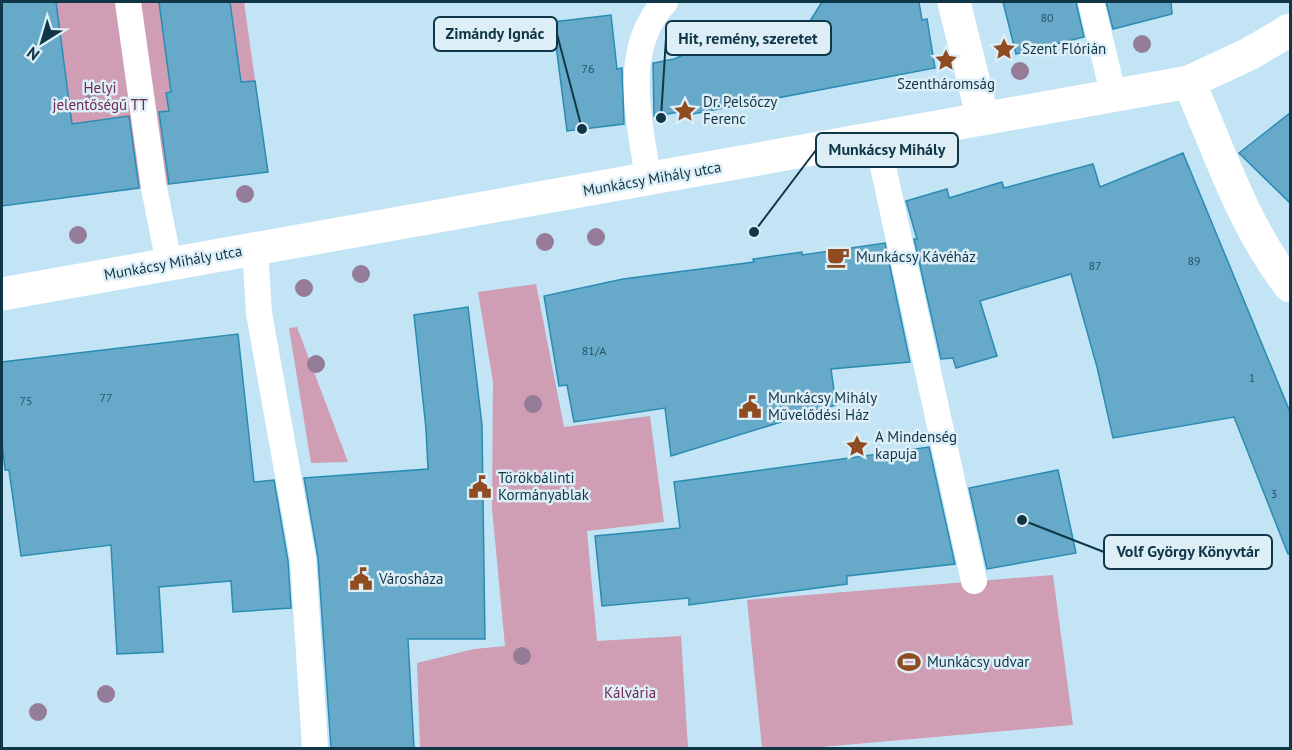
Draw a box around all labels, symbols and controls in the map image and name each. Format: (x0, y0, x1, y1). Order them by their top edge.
house number: 80 (1040, 10, 1054, 25)
north arrow (12, 12, 72, 72)
callout: Zimándy Ignác (434, 17, 557, 51)
callout: Hit, remény, szeretet (666, 21, 831, 55)
text: Zimándy Ignác (446, 23, 545, 43)
text: Hit, remény, szeretet (678, 28, 818, 48)
place icon: Szent Flórián (991, 36, 1017, 62)
place label: Szent Flórián (1022, 39, 1106, 58)
text: N (23, 43, 43, 65)
place icon: Szentháromság (933, 47, 959, 73)
house number: 76 (581, 61, 595, 76)
place label: Szentháromság (897, 74, 995, 93)
park label: Helyi jelentőségű TT (52, 78, 148, 114)
place label: Dr. Pelsőczy Ferenc (703, 92, 777, 128)
place icon: Dr. Pelsőczy Ferenc (672, 98, 698, 124)
callout: Munkácsy Mihály (816, 133, 958, 167)
text: Munkácsy Mihály (829, 139, 946, 159)
street label: Munkácsy Mihály utca (581, 157, 722, 200)
street label: Munkácsy Mihály utca (102, 241, 243, 284)
cafe icon: Munkácsy Kávéház (825, 244, 851, 270)
place label: Munkácsy Kávéház (856, 247, 976, 266)
house number: 89 (1187, 253, 1201, 268)
house number: 87 (1088, 258, 1102, 273)
house number: 81/A (582, 343, 606, 358)
house number: 1 (1249, 370, 1255, 385)
place label: Munkácsy Mihály Művelődési Ház (768, 388, 877, 424)
house number: 77 (99, 390, 113, 405)
house number: 75 (19, 393, 33, 408)
public building icon: Munkácsy Mihály Művelődési Ház (737, 394, 763, 420)
place label: A Mindenség kapuja (875, 427, 957, 463)
place icon: A Mindenség kapuja (844, 433, 870, 459)
place label: Törökbálinti Kormányablak (498, 468, 590, 504)
public building icon: Törökbálinti Kormányablak (467, 474, 493, 500)
house number: 3 (1271, 486, 1277, 501)
callout: Volf György Könyvtár (1104, 535, 1272, 569)
text: Volf György Könyvtár (1115, 541, 1260, 561)
public building icon: Városháza (348, 566, 374, 592)
place label: Városháza (378, 569, 444, 588)
sports icon: Munkácsy udvar (896, 649, 922, 675)
place label: Munkácsy udvar (927, 652, 1029, 671)
park label: Kálvária (604, 683, 656, 702)

